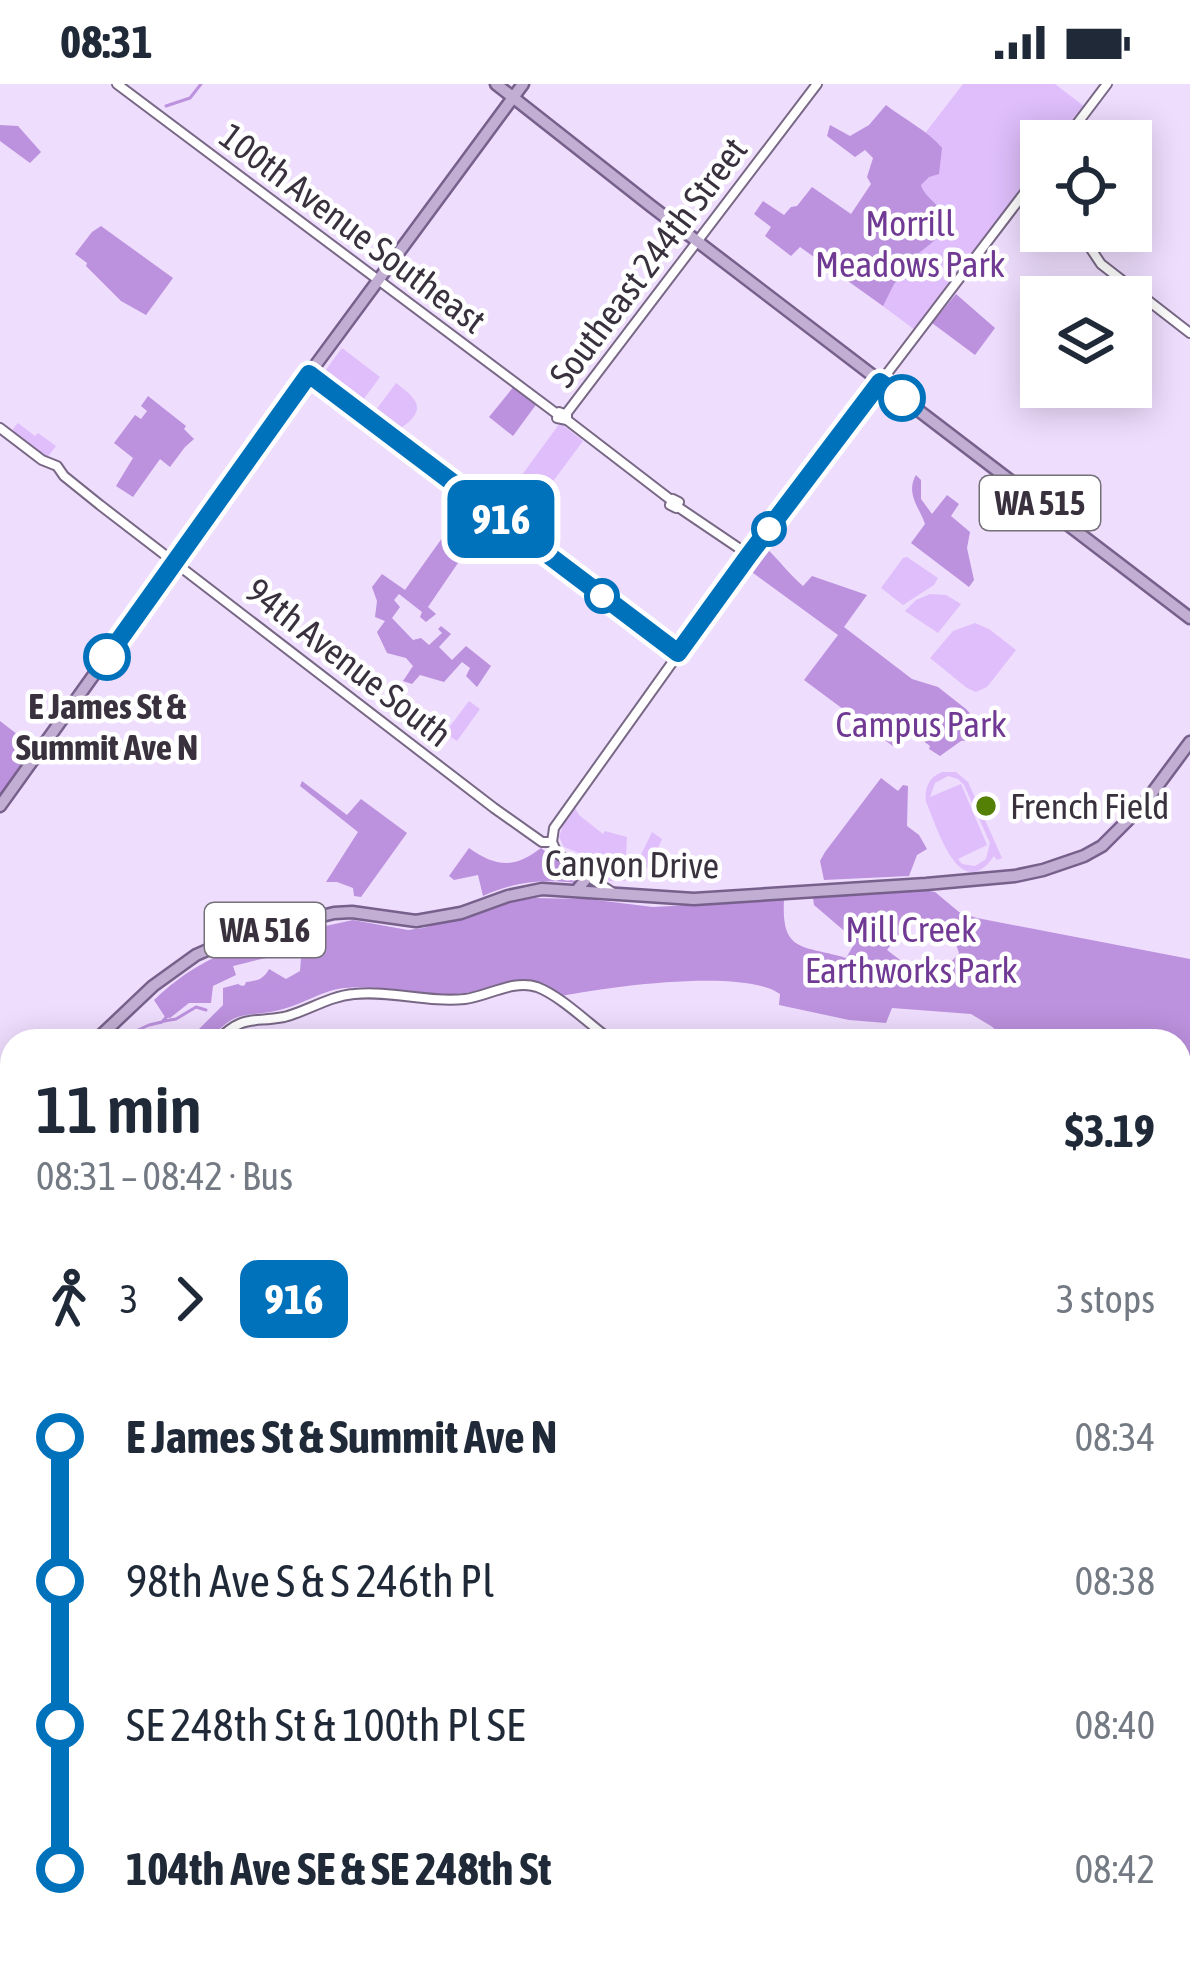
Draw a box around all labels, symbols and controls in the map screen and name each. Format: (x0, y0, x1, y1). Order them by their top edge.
text: 08:31 (60, 16, 153, 68)
street label: 100th Avenue Southeast (212, 114, 494, 342)
map controls (1020, 120, 1152, 408)
button: locate (1020, 120, 1152, 252)
street label: Southeast 244th Street (541, 129, 755, 395)
park label: Morrill Meadows Park (815, 202, 1005, 285)
button: layers (1020, 276, 1152, 408)
unlabelled marker (880, 376, 924, 420)
road number: WA 515 (980, 476, 1100, 530)
line badge: 916 (432, 480, 570, 558)
text: 916 (471, 495, 531, 543)
unlabelled marker (753, 513, 785, 545)
street label: 94th Avenue South (238, 569, 460, 755)
unlabelled marker (586, 580, 618, 612)
marker: E James St & Summit Ave N (85, 635, 129, 679)
place label: E James St & Summit Ave N (16, 685, 198, 768)
park label: Campus Park (835, 703, 1007, 745)
place label: French Field (1010, 785, 1169, 827)
marker: French Field (973, 793, 999, 819)
street label: Canyon Drive (545, 841, 719, 887)
road number: WA 516 (205, 903, 325, 957)
park label: Mill Creek Earthworks Park (805, 908, 1017, 991)
text: 11 min (36, 1071, 202, 1147)
text: $3.19 (1065, 1105, 1155, 1157)
text: 08:31 – 08:42 · Bus (36, 1154, 293, 1198)
icon: walk (36, 1266, 102, 1332)
icon: forward (156, 1266, 222, 1332)
text: 916 (264, 1275, 324, 1323)
text: 3 (120, 1277, 138, 1321)
text: 3 stops (1056, 1277, 1155, 1321)
text: E James St & Summit Ave N (126, 1411, 557, 1463)
text: 08:34 (1075, 1415, 1155, 1459)
text: 98th Ave S & S 246th Pl (126, 1555, 494, 1607)
text: 08:38 (1075, 1559, 1155, 1603)
text: SE 248th St & 100th Pl SE (126, 1699, 525, 1751)
text: 08:40 (1075, 1703, 1155, 1747)
text: 104th Ave SE & SE 248th St (126, 1843, 551, 1895)
text: 08:42 (1075, 1847, 1155, 1891)

